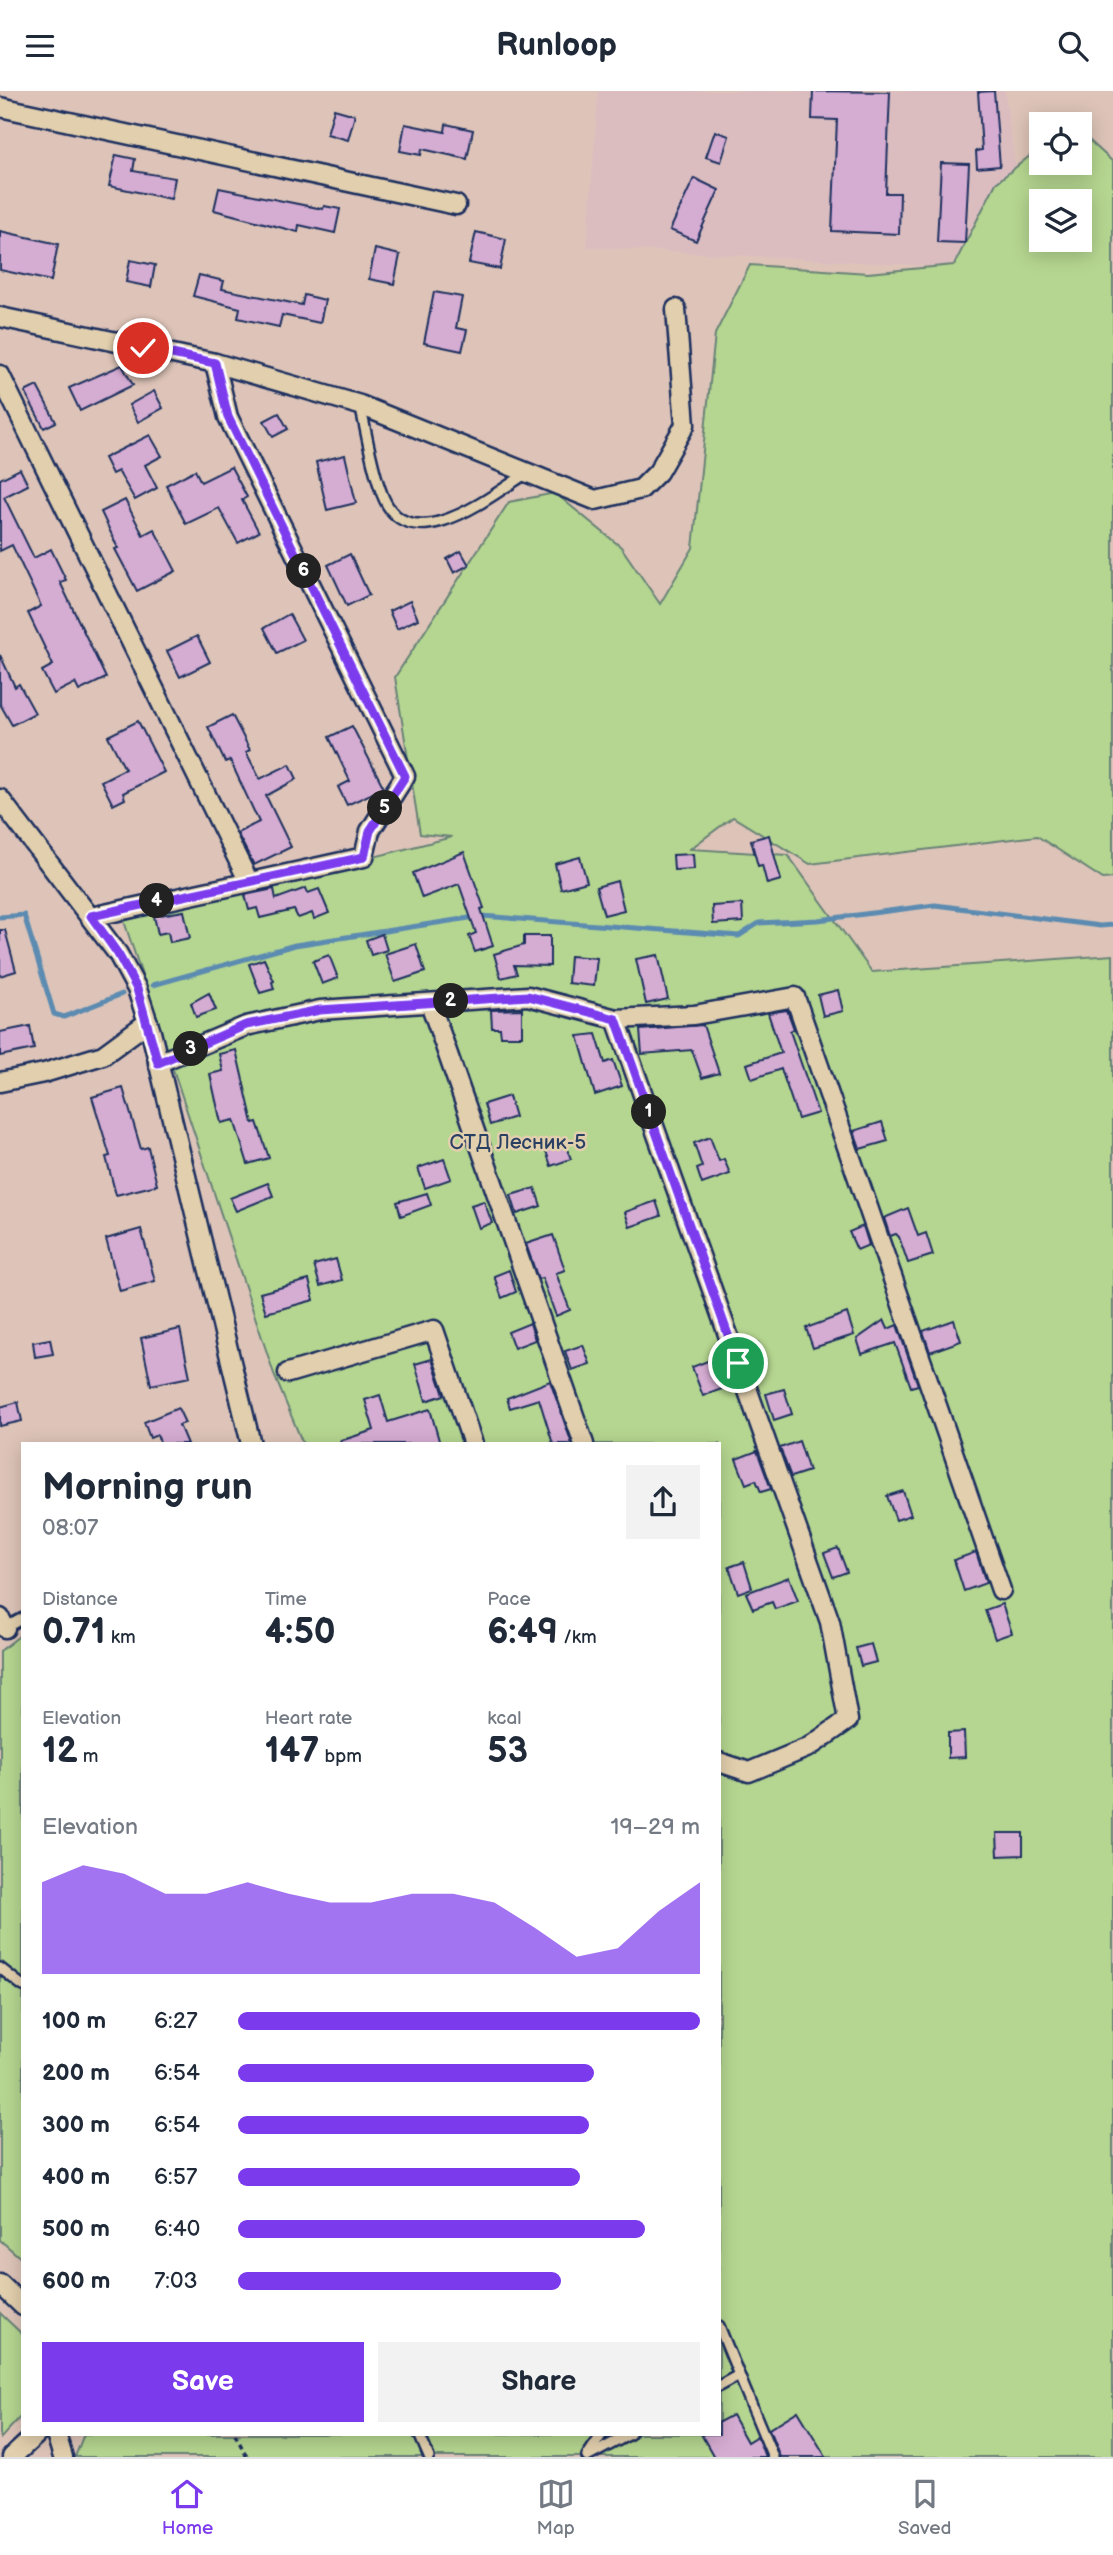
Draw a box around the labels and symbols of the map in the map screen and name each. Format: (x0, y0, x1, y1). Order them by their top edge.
pin (113, 318, 173, 378)
pin: 6 (286, 553, 322, 589)
pin: 5 (368, 791, 402, 825)
pin: 4 (140, 883, 174, 919)
pin: 2 (434, 983, 468, 1019)
pin: 3 (174, 1031, 208, 1067)
pin: 1 (632, 1095, 666, 1129)
park label: СТД Лесник-5 (450, 1130, 586, 1155)
pin (708, 1333, 768, 1393)

